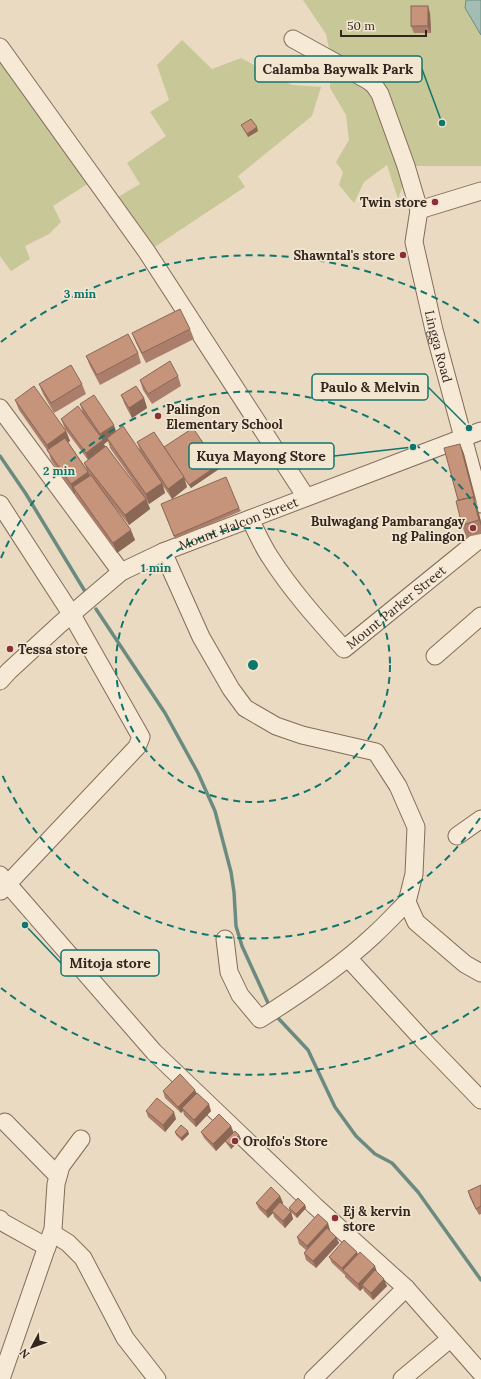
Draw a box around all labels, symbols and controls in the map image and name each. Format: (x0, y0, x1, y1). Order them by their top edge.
scale bar (341, 12, 426, 38)
text: 50 m (347, 18, 375, 33)
callout: Calamba Baywalk Park (255, 56, 422, 82)
text: Calamba Baywalk Park (263, 60, 414, 78)
place label: Twin store (360, 194, 427, 211)
marker: Twin store (430, 197, 440, 207)
place label: Shawntal's store (293, 247, 395, 264)
marker: Shawntal's store (398, 250, 408, 260)
text: 3 min (64, 286, 97, 301)
street label: Lingga Road (421, 309, 456, 384)
callout: Paulo & Melvin (312, 374, 428, 400)
text: Paulo & Melvin (320, 378, 420, 396)
place label: Palingon Elementary School (166, 401, 283, 433)
marker: Palingon Elementary School (153, 411, 163, 421)
callout: Kuya Mayong Store (189, 443, 334, 469)
text: Kuya Mayong Store (196, 447, 326, 465)
text: 2 min (43, 463, 75, 478)
street label: Mount Halcon Street (176, 493, 300, 554)
place label: Bulwagang Pambarangay ng Palingon (311, 513, 466, 545)
marker: Bulwagang Pambarangay ng Palingon (468, 523, 478, 533)
text: 1 min (141, 560, 172, 575)
street label: Mount Parker Street (343, 561, 449, 652)
place label: Tessa store (18, 641, 88, 658)
marker: Tessa store (5, 644, 15, 654)
centre of rings (246, 658, 260, 672)
callout: Mitoja store (61, 950, 159, 976)
text: Mitoja store (69, 954, 151, 972)
place label: Orolfo's Store (243, 1133, 328, 1150)
marker: Orolfo's Store (230, 1136, 240, 1146)
place label: Ej & kervin store (343, 1203, 411, 1235)
marker: Ej & kervin store (330, 1213, 340, 1223)
north arrow (12, 1327, 52, 1367)
text: N (16, 1345, 33, 1361)

